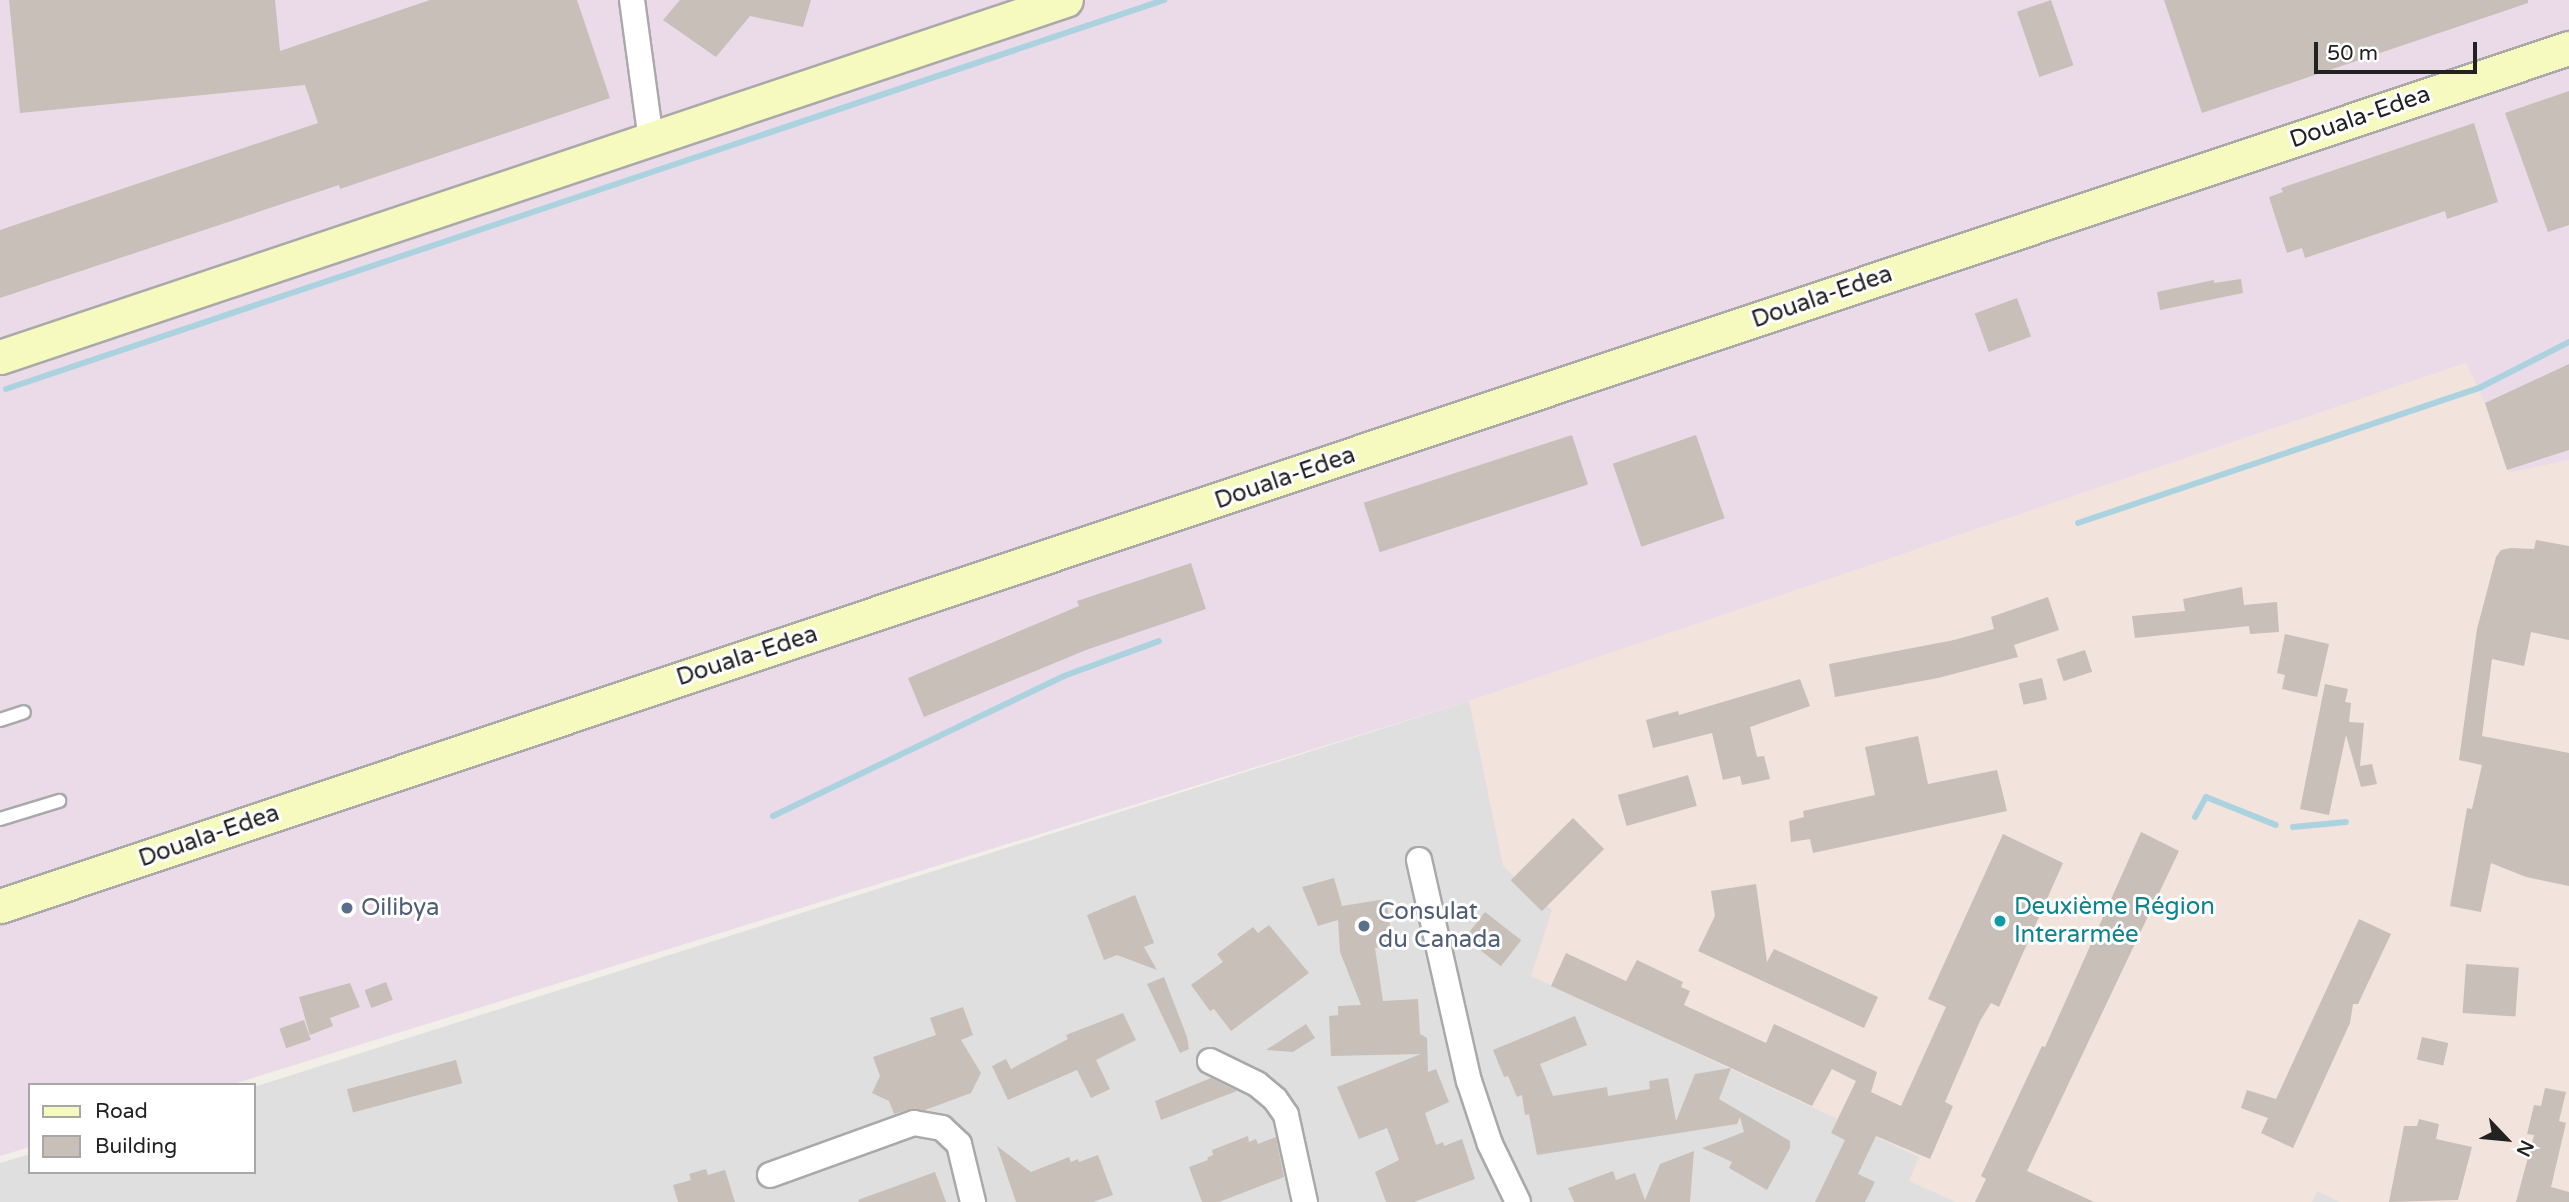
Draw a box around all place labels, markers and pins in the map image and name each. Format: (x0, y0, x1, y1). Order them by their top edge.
place label: Deuxième Région Interarmée (2014, 893, 2215, 949)
place label: Oilibya (361, 894, 439, 922)
place label: Consulat du Canada (1378, 898, 1501, 954)
marker: Oilibya (339, 900, 355, 916)
marker: Deuxième Région Interarmée (1992, 913, 2008, 929)
marker: Consulat du Canada (1356, 918, 1372, 934)

